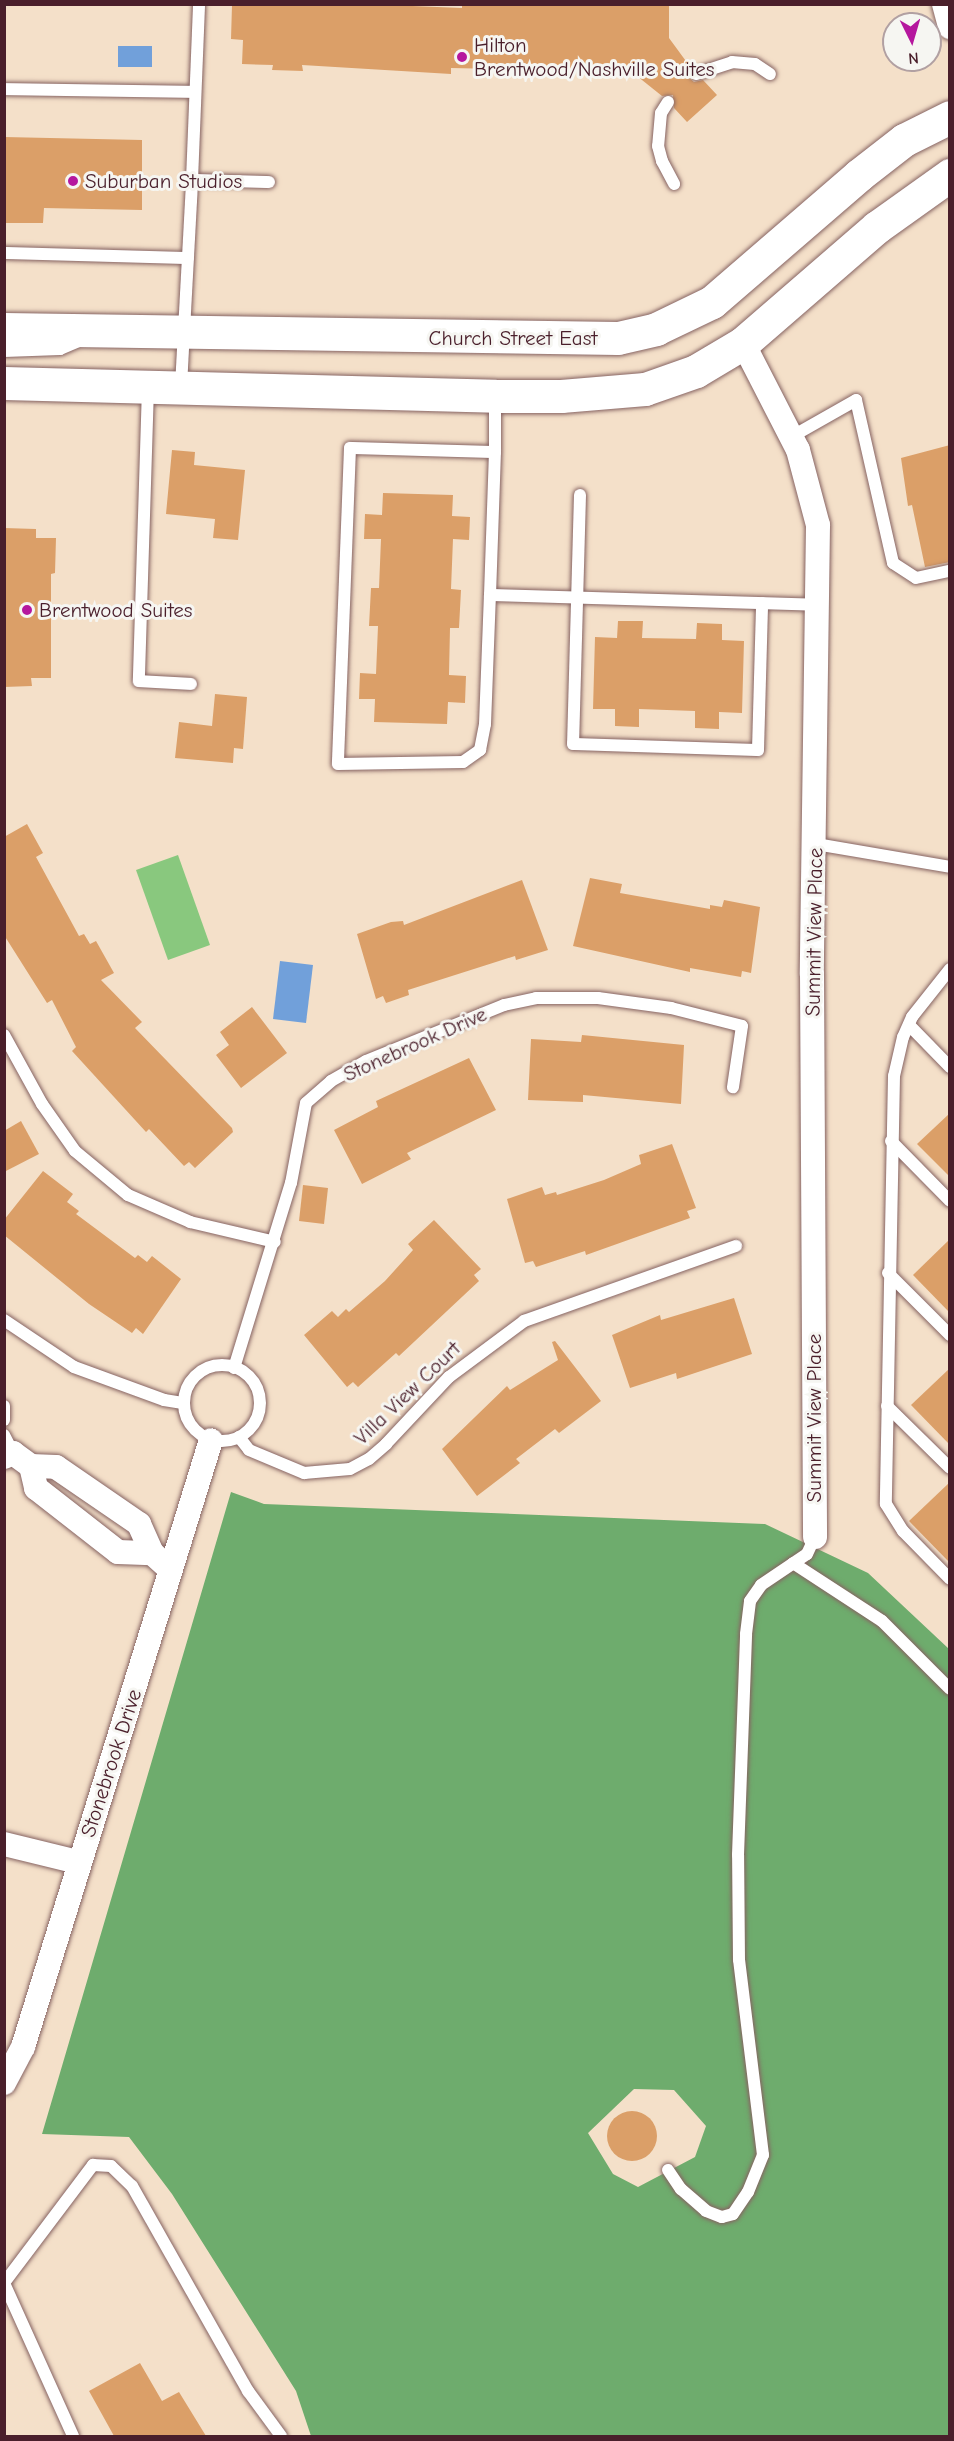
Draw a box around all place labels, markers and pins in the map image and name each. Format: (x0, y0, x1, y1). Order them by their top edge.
place label: Hilton Brentwood/Nashville Suites (474, 32, 714, 82)
marker: Hilton Brentwood/Nashville Suites (455, 50, 469, 64)
place label: Suburban Studios (85, 168, 242, 194)
marker: Suburban Studios (66, 174, 80, 188)
place label: Brentwood Suites (39, 597, 192, 623)
marker: Brentwood Suites (20, 603, 34, 617)

